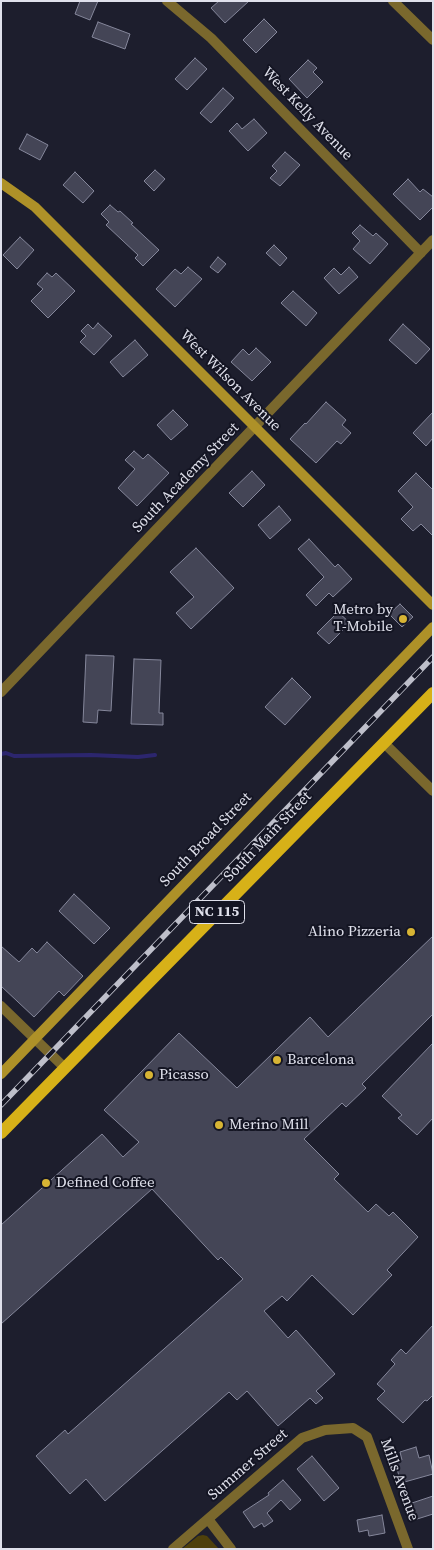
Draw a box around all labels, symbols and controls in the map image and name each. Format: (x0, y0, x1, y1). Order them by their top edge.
street label: West Kelly Avenue (258, 64, 356, 164)
street label: West Wilson Avenue (176, 327, 284, 435)
street label: South Academy Street (129, 419, 243, 537)
place label: Metro by T-Mobile (333, 601, 393, 636)
marker: Metro by T-Mobile (397, 613, 409, 625)
street label: South Main Street (220, 788, 316, 886)
street label: South Broad Street (156, 789, 256, 891)
road number: NC 115 (190, 900, 244, 924)
place label: Alino Pizzeria (308, 923, 401, 941)
marker: Alino Pizzeria (405, 926, 417, 938)
place label: Barcelona (287, 1051, 354, 1069)
marker: Barcelona (271, 1054, 283, 1066)
place label: Picasso (159, 1066, 209, 1084)
marker: Picasso (143, 1069, 155, 1081)
place label: Merino Mill (229, 1116, 308, 1134)
marker: Merino Mill (213, 1119, 225, 1131)
place label: Defined Coffee (56, 1174, 155, 1192)
marker: Defined Coffee (40, 1177, 52, 1189)
street label: Summer Street (205, 1426, 291, 1504)
street label: Mills Avenue (376, 1436, 422, 1524)

